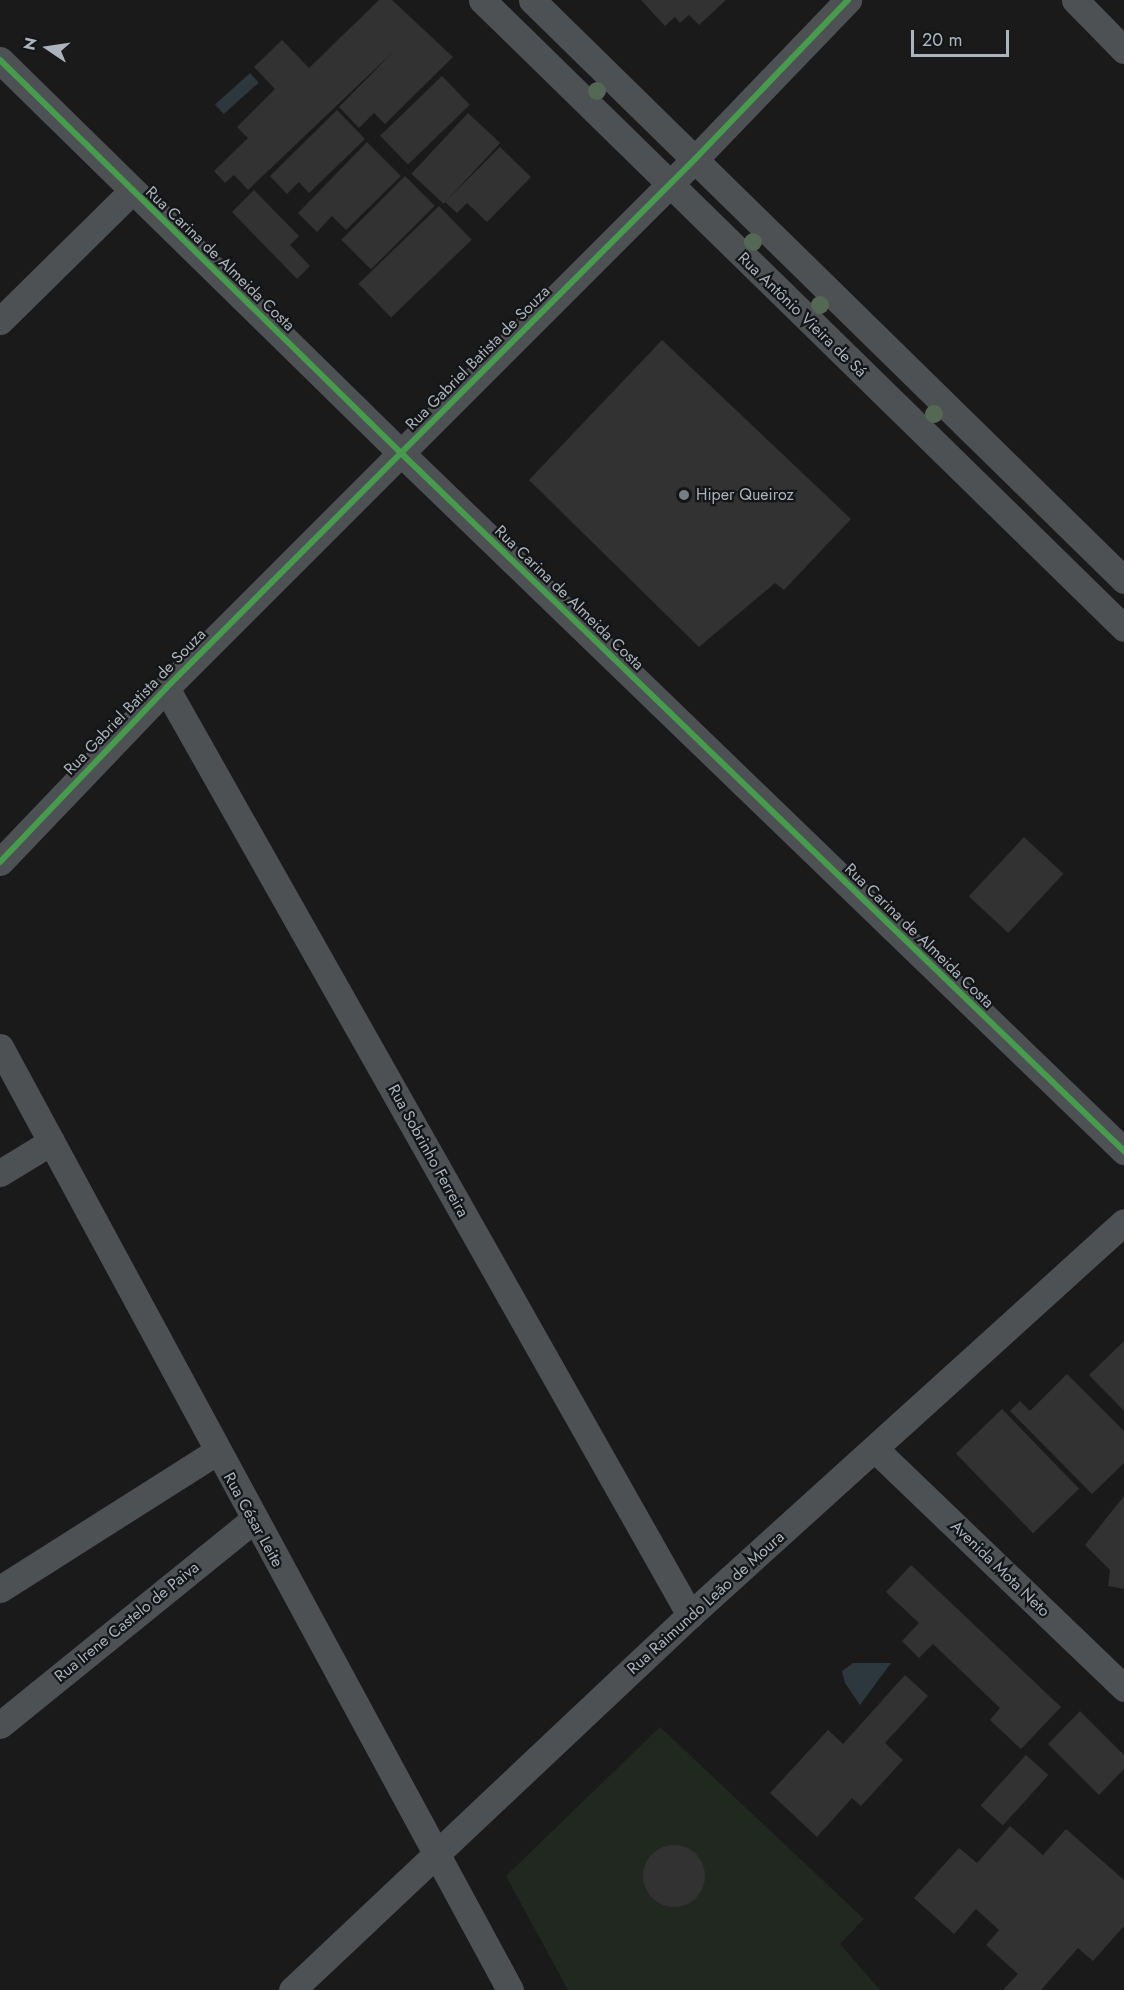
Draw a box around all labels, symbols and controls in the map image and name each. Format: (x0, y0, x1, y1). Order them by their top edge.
north arrow (18, 18, 78, 78)
scale bar (914, 18, 1012, 56)
text: 20 m (922, 27, 962, 53)
text: N (17, 35, 43, 53)
street label: Rua Carina de Almeida Costa (142, 183, 298, 335)
street label: Rua Antônio Vieira de Sá (734, 249, 870, 381)
street label: Rua Gabriel Batista de Souza (402, 282, 554, 434)
place label: Hiper Queiroz (696, 485, 794, 505)
marker: Hiper Queiroz (677, 488, 691, 502)
street label: Rua Carina de Almeida Costa (491, 522, 647, 674)
street label: Rua Gabriel Batista de Souza (60, 625, 210, 779)
street label: Rua Carina de Almeida Costa (841, 860, 997, 1012)
street label: Rua Sobrinho Ferreira (384, 1081, 472, 1221)
street label: Rua César Leite (219, 1469, 287, 1571)
street label: Avenida Mota Neto (946, 1517, 1054, 1621)
street label: Rua Raimundo Leão de Moura (623, 1527, 789, 1679)
street label: Rua Irene Castelo de Paiva (51, 1558, 203, 1686)

